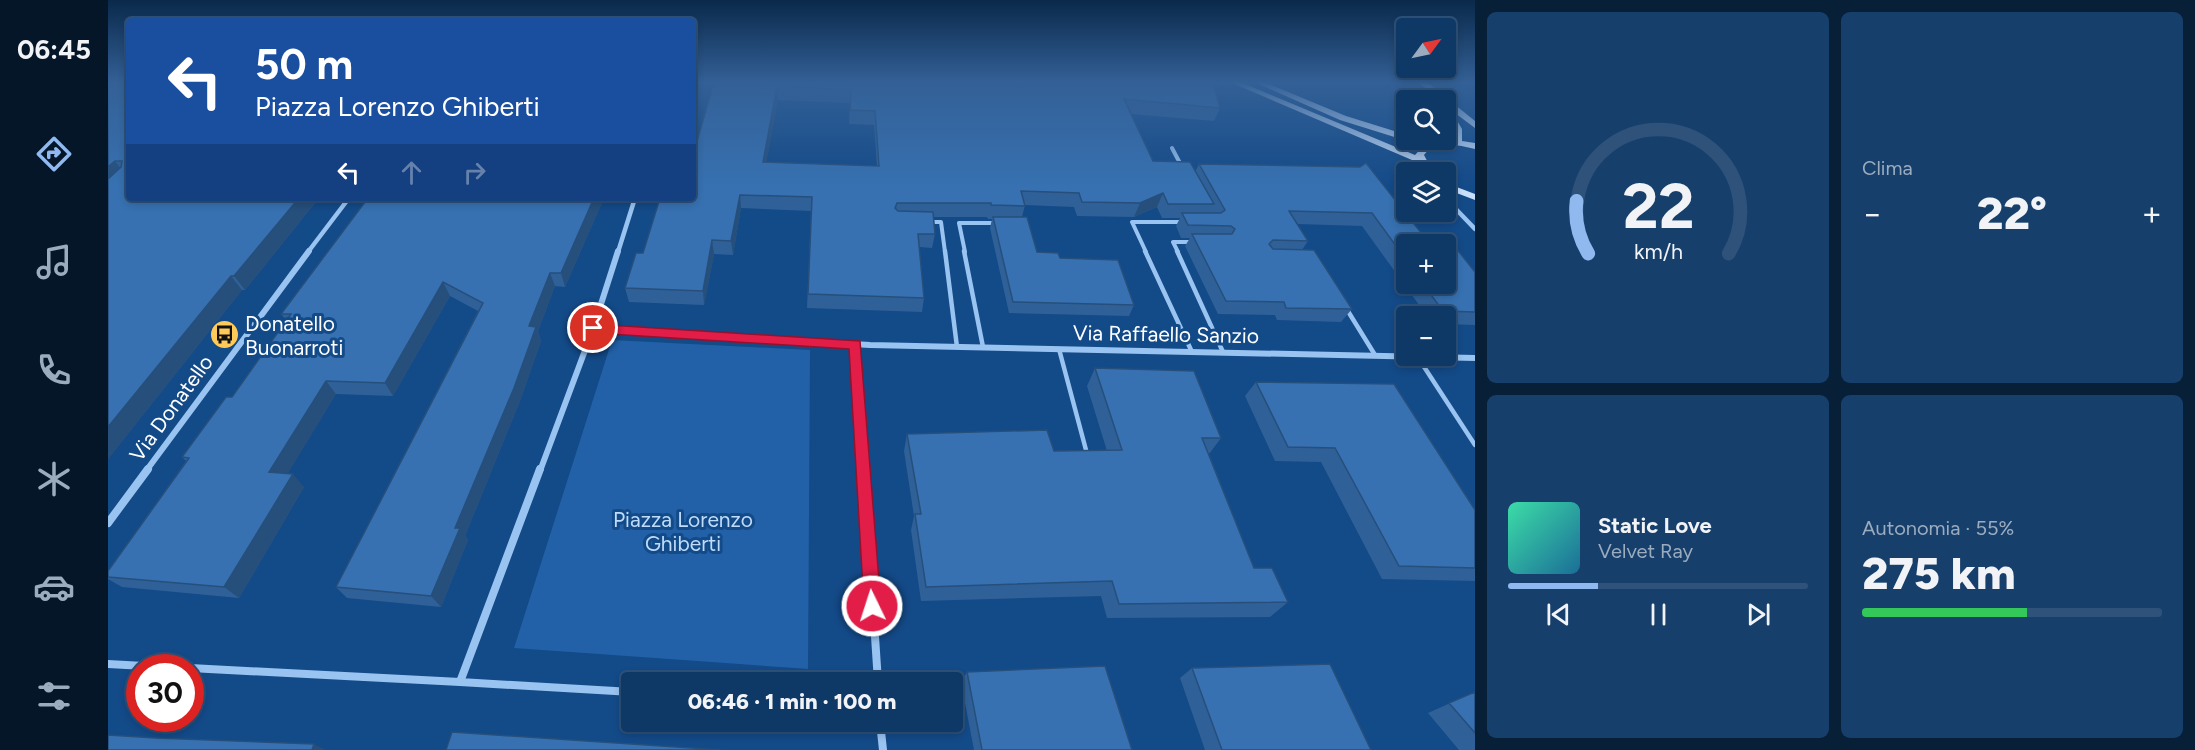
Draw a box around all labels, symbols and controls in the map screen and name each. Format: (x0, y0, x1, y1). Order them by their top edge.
north arrow (1396, 18, 1456, 78)
map controls (1396, 18, 1456, 366)
text: 06:45 (17, 33, 91, 66)
text: 50 m (255, 39, 353, 90)
icon: left (156, 42, 234, 120)
text: Piazza Lorenzo Ghiberti (255, 90, 540, 123)
button: search (1396, 90, 1456, 150)
icon: directions (33, 133, 75, 175)
icon: left (332, 156, 365, 189)
icon: ahead (395, 156, 428, 189)
icon: right (458, 156, 491, 189)
text: Clima (1862, 156, 1913, 180)
button: layers (1396, 162, 1456, 222)
text: 22 (1622, 169, 1694, 244)
text: 22° (1977, 186, 2047, 240)
text: − (1862, 194, 1883, 233)
text: + (2141, 194, 2162, 233)
button: + (1396, 234, 1456, 294)
text: km/h (1634, 240, 1682, 265)
icon: music (33, 241, 75, 283)
pin (567, 302, 618, 353)
button: − (1396, 306, 1456, 366)
place label: Donatello Buonarroti (245, 311, 343, 360)
icon: arrive (576, 311, 609, 344)
bus stop icon: Donatello Buonarroti (208, 319, 240, 351)
street label: Via Raffaello Sanzio (1073, 320, 1259, 348)
icon: phone (33, 349, 75, 391)
street label: Via Donatello (124, 350, 218, 466)
icon: climate (33, 458, 75, 500)
park label: Piazza Lorenzo Ghiberti (613, 507, 753, 556)
text: Static Love (1598, 512, 1712, 539)
text: Autonomia · 55% (1862, 516, 2014, 540)
text: Velvet Ray (1598, 539, 1693, 563)
text: 275 km (1862, 546, 2016, 600)
icon: car (33, 566, 75, 608)
position arrow (840, 574, 904, 638)
icon: previous (1542, 598, 1575, 631)
icon: pause (1642, 598, 1675, 631)
icon: next (1742, 598, 1775, 631)
speed limit sign: 30 (126, 654, 204, 732)
icon: filters (33, 675, 75, 717)
text: 06:46 · 1 min · 100 m (688, 688, 896, 715)

